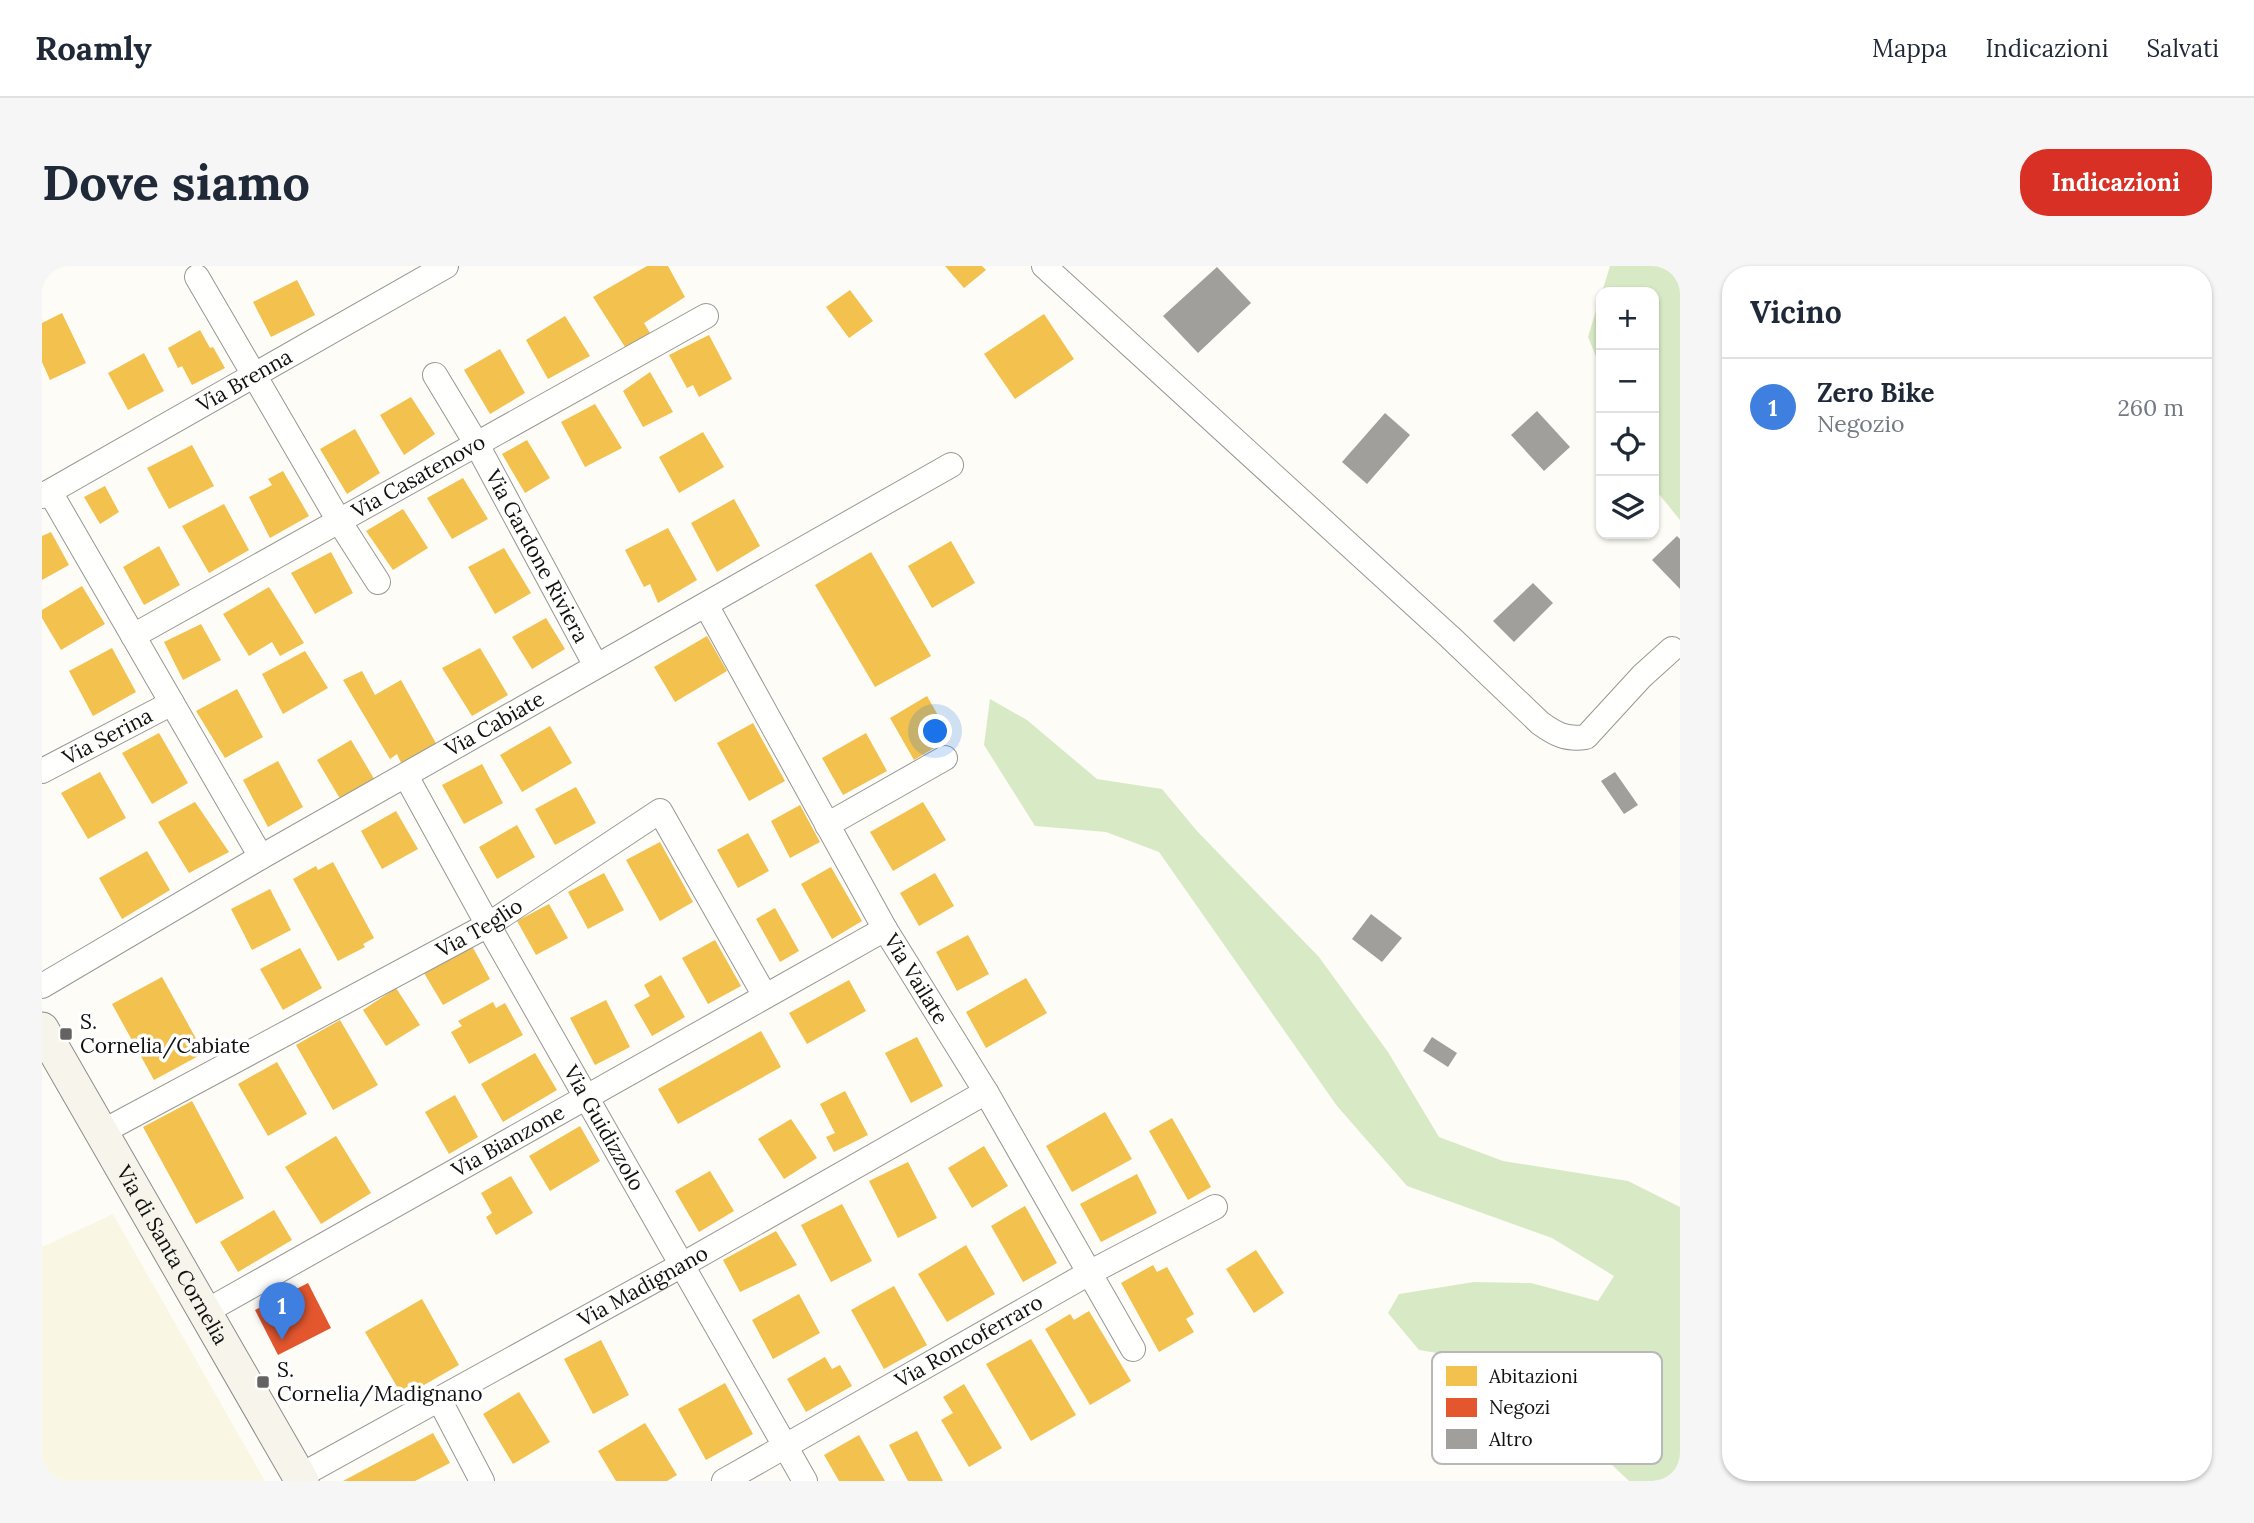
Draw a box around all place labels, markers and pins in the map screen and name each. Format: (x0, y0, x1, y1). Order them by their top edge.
place label: S. Cornelia/Cabiate (80, 1008, 250, 1059)
marker: S. Cornelia/Cabiate (58, 1026, 74, 1042)
pin: 1 (259, 1282, 305, 1340)
place label: S. Cornelia/Madignano (277, 1356, 483, 1407)
marker: S. Cornelia/Madignano (255, 1374, 271, 1390)

